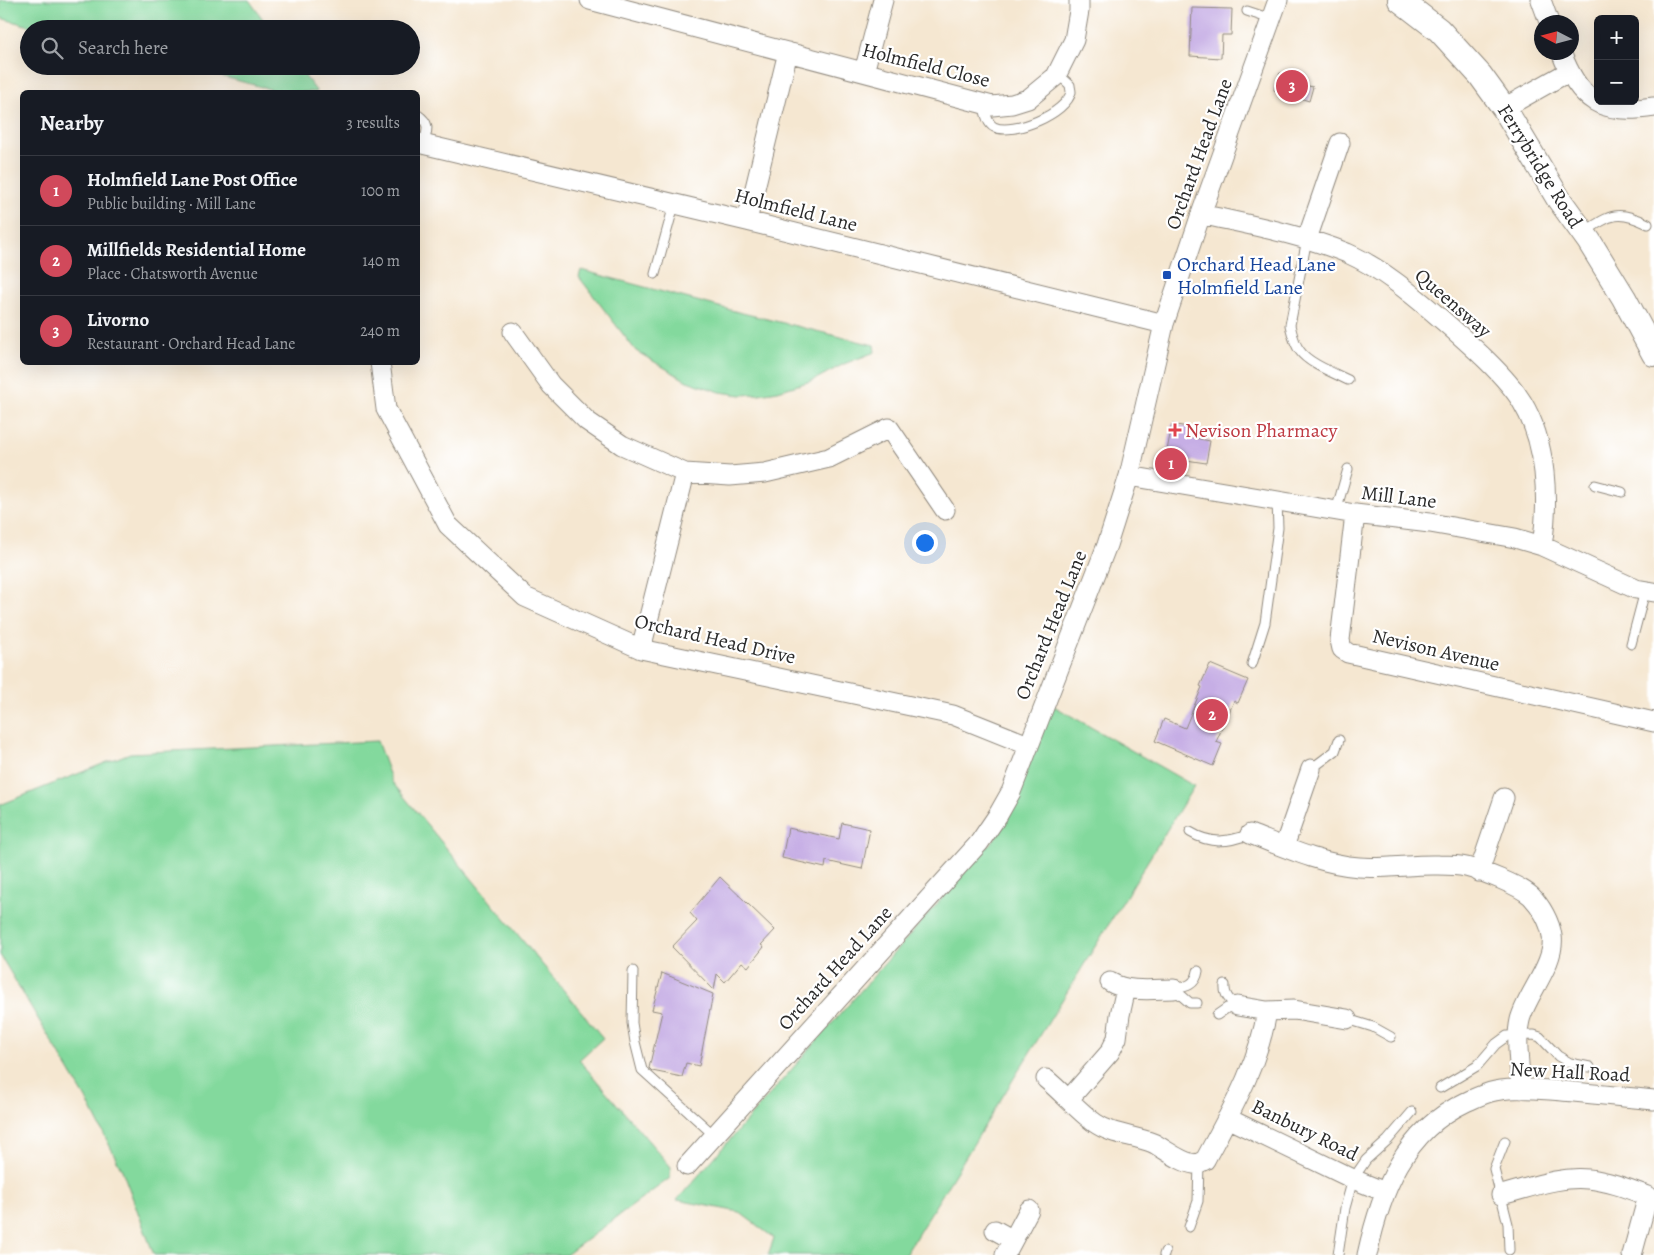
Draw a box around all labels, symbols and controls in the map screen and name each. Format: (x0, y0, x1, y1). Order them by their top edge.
north arrow (1534, 15, 1579, 60)
map controls (1594, 15, 1639, 105)
button: + (1594, 15, 1639, 60)
search box (20, 20, 420, 75)
icon: search (38, 34, 66, 62)
text: Search here (78, 35, 168, 61)
street label: Holmfield Close (859, 36, 993, 94)
button: − (1594, 60, 1639, 105)
pin: 3 (1276, 67, 1308, 105)
street label: Orchard Head Lane (1159, 75, 1239, 233)
street label: Ferrybridge Road (1491, 99, 1589, 233)
text: Nearby (40, 109, 103, 137)
text: 3 results (346, 112, 400, 134)
text: Holmfield Lane Post Office (87, 167, 297, 193)
text: 1 (53, 180, 59, 202)
text: 100 m (361, 180, 400, 202)
street label: Holmfield Lane (732, 182, 860, 238)
text: Public building · Mill Lane (87, 193, 256, 215)
text: Millfields Residential Home (87, 237, 306, 263)
text: 2 (52, 250, 60, 272)
text: 140 m (362, 250, 400, 272)
place label: Orchard Head Lane Holmfield Lane (1177, 251, 1336, 301)
street label: Queensway (1409, 262, 1498, 345)
text: Place · Chatsworth Avenue (87, 263, 258, 285)
marker: Orchard Head Lane Holmfield Lane (1161, 269, 1173, 281)
text: Livorno (87, 307, 149, 333)
text: 3 (53, 320, 59, 342)
text: 240 m (360, 320, 400, 342)
text: Restaurant · Orchard Head Lane (87, 333, 295, 355)
place label: Nevison Pharmacy (1185, 417, 1339, 444)
marker: Nevison Pharmacy (1169, 424, 1181, 436)
pin: 1 (1155, 445, 1187, 483)
street label: Mill Lane (1360, 479, 1438, 515)
your location (912, 530, 938, 556)
street label: Orchard Head Lane (1009, 546, 1093, 704)
street label: Orchard Head Drive (632, 607, 798, 671)
street label: Nevison Avenue (1370, 622, 1502, 678)
pin: 2 (1196, 696, 1228, 734)
street label: Orchard Head Lane (772, 900, 898, 1036)
street label: New Hall Road (1509, 1055, 1631, 1089)
street label: Banbury Road (1247, 1093, 1363, 1168)

